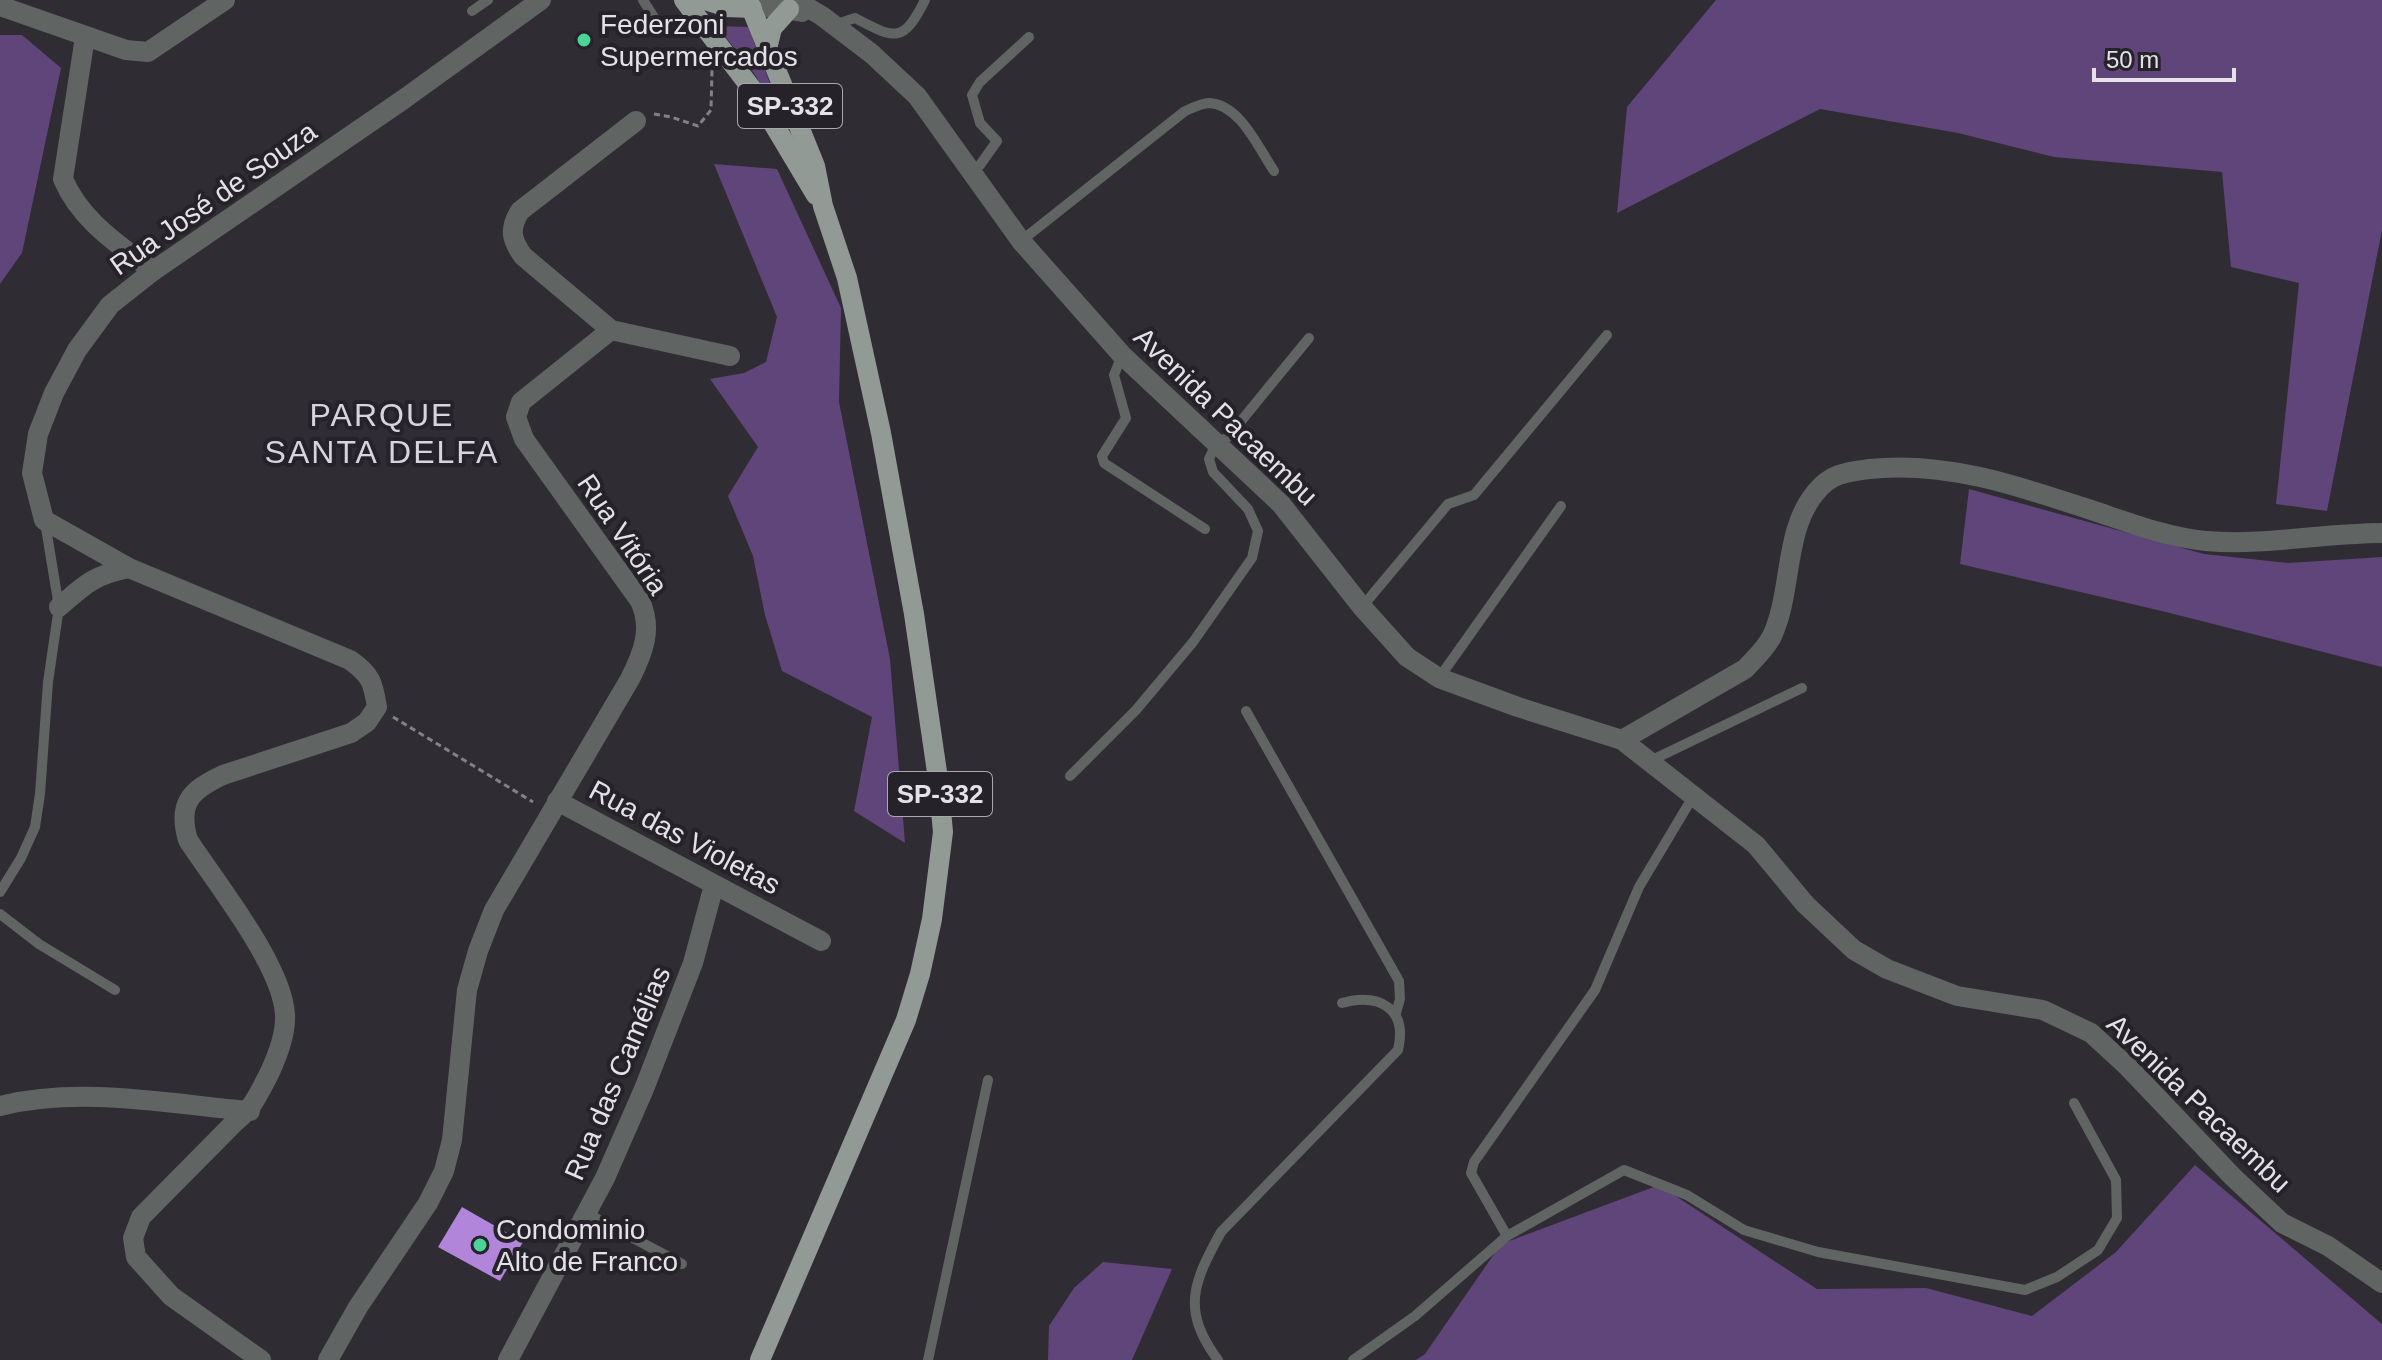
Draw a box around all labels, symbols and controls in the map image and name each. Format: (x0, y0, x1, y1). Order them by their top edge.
place label: Federzoni Supermercados (600, 9, 798, 72)
marker: Federzoni Supermercados (575, 31, 593, 49)
scale bar (2094, 32, 2234, 82)
text: 50 m (2106, 46, 2159, 73)
road number: SP-332 (738, 84, 842, 128)
street label: Rua José de Souza (104, 115, 323, 281)
street label: Avenida Pacaembu (1128, 321, 1324, 512)
district label: PARQUE SANTA DELFA (265, 397, 499, 470)
street label: Rua Vitória (571, 468, 674, 601)
road number: SP-332 (888, 772, 992, 816)
street label: Rua das Violetas (584, 774, 785, 901)
street label: Rua das Camélias (558, 962, 676, 1185)
street label: Avenida Pacaembu (2101, 1008, 2297, 1199)
place label: Condominio Alto de Franco (496, 1214, 678, 1277)
marker: Condominio Alto de Franco (471, 1236, 489, 1254)

